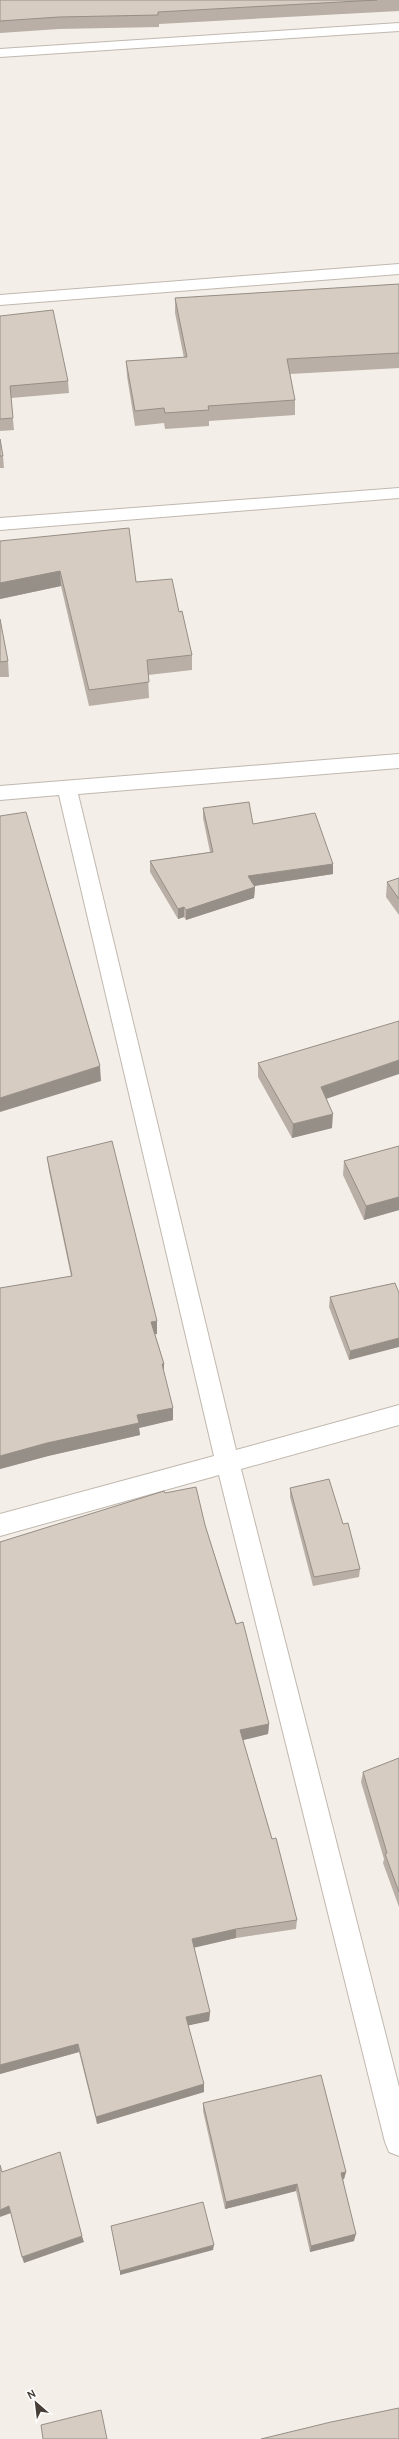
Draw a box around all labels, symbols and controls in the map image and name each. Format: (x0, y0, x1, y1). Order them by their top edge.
north arrow (16, 2383, 56, 2423)
text: N (25, 2387, 39, 2403)

